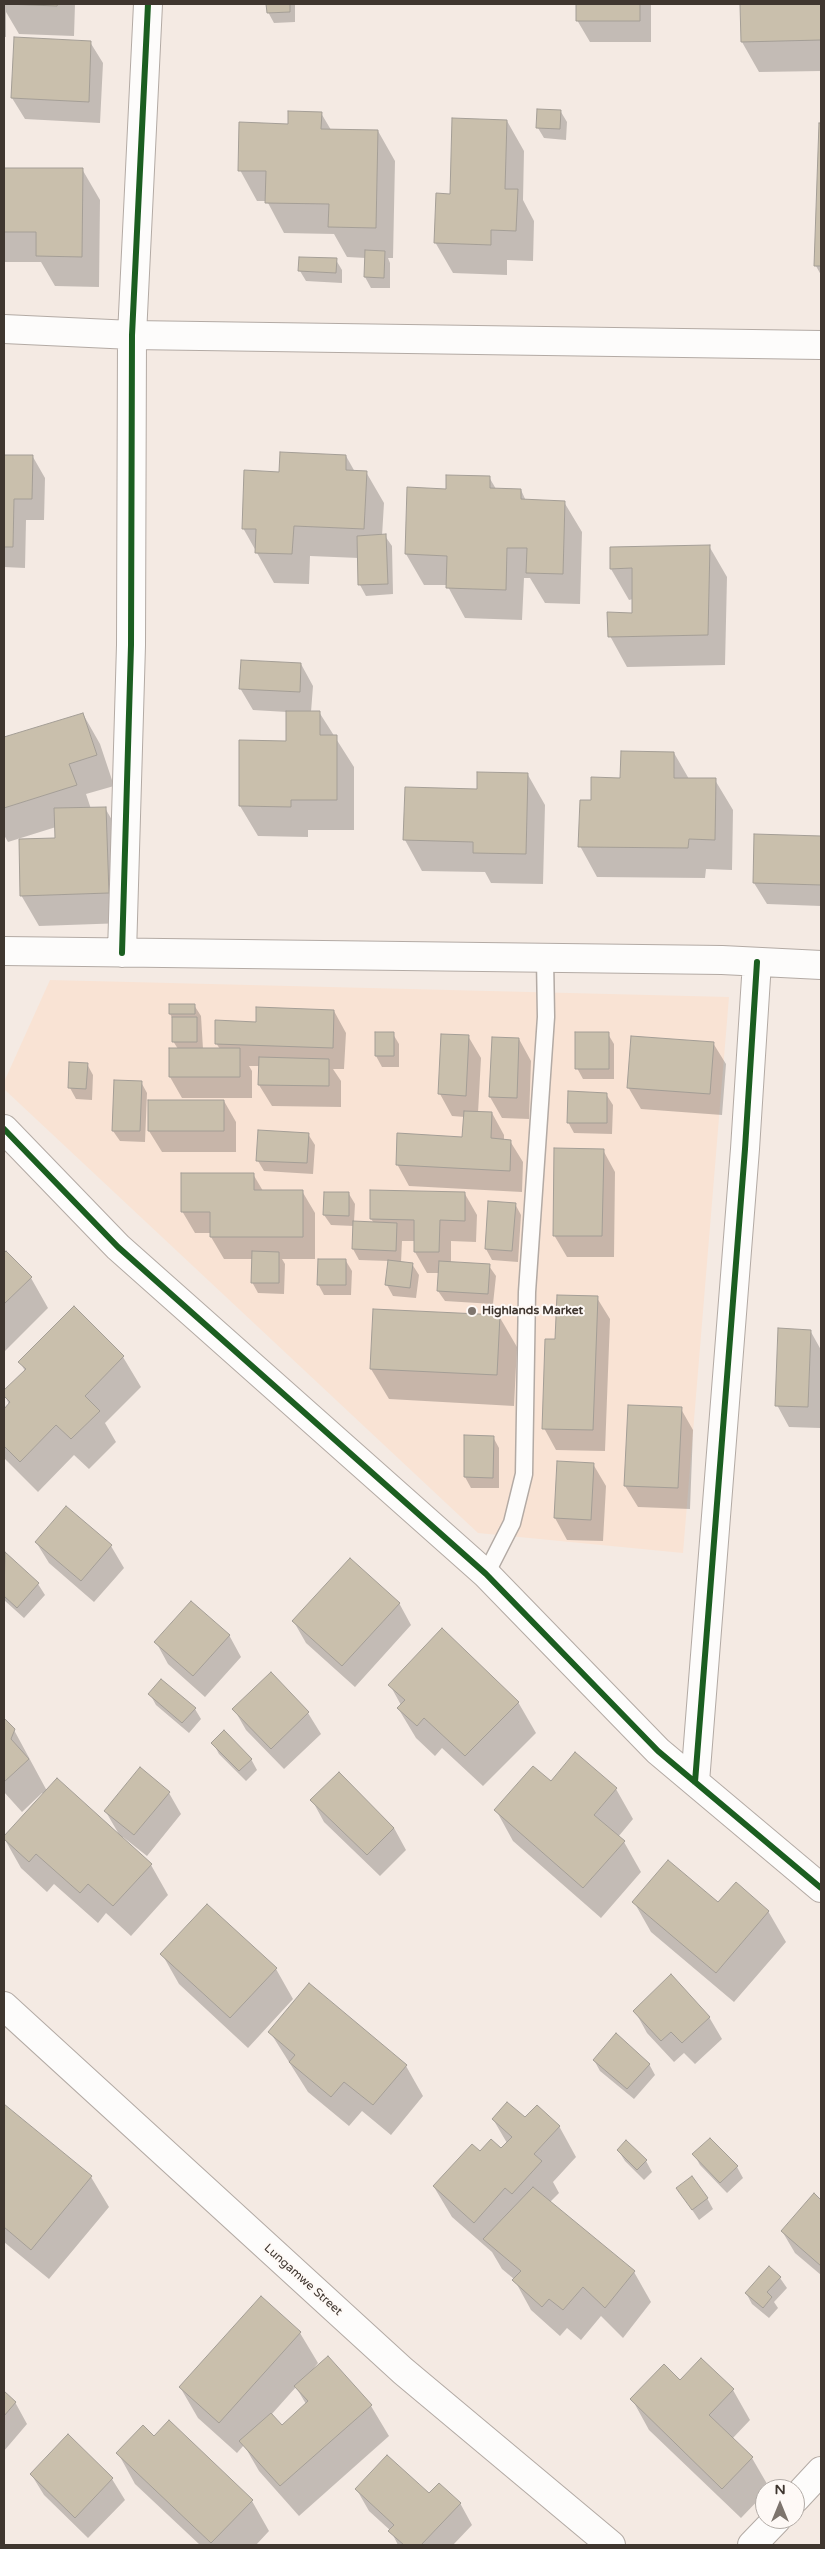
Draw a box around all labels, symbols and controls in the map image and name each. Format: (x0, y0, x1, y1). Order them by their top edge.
place label: Highlands Market (482, 1304, 583, 1318)
marker: Highlands Market (466, 1305, 478, 1317)
street label: Lungamwe Street (261, 2241, 345, 2319)
north arrow (755, 2479, 805, 2529)
text: N (774, 2481, 786, 2498)

